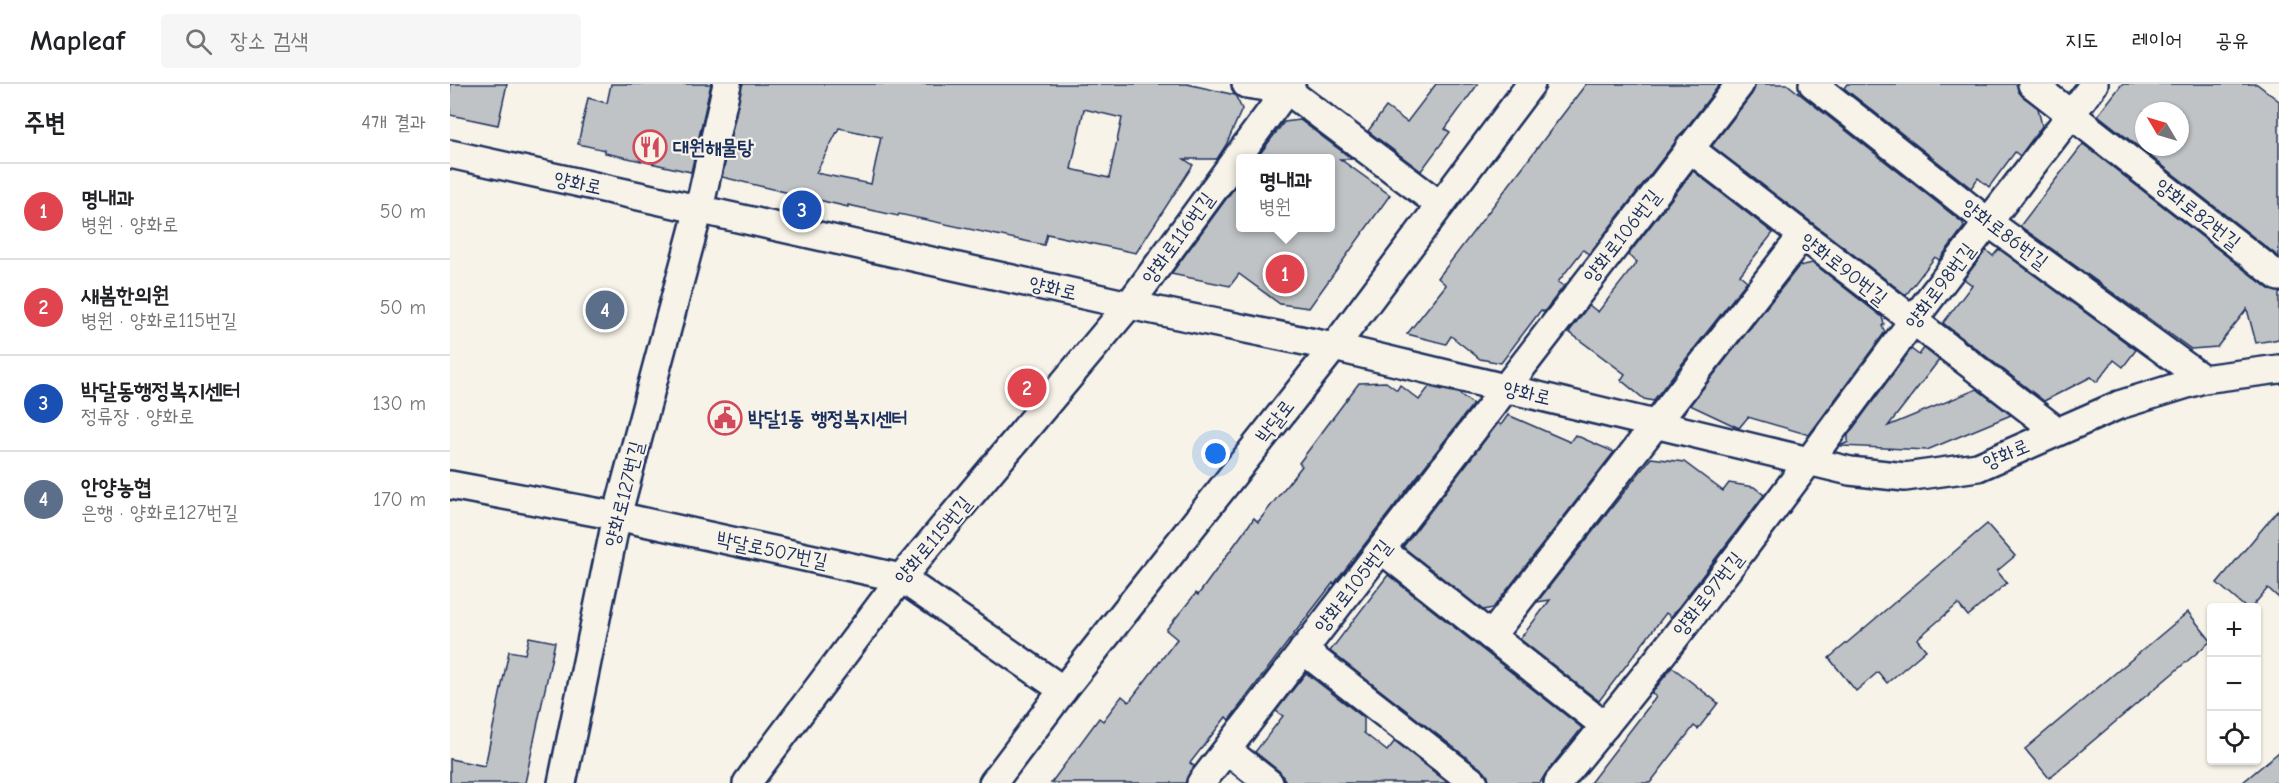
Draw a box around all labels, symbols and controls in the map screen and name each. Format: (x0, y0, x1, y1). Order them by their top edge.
search box (161, 14, 581, 68)
text: Mapleaf (30, 25, 125, 57)
icon: search (182, 25, 215, 58)
text: 장소 검색 (230, 28, 308, 54)
text: 지도 (2065, 28, 2099, 52)
text: 레이어 (2132, 28, 2182, 52)
text: 공유 (2215, 28, 2249, 52)
north arrow (2135, 102, 2189, 156)
text: 주변 (24, 108, 66, 138)
text: 4개 결과 (361, 111, 426, 134)
restaurant icon: 대원해물탕 (632, 129, 668, 165)
place label: 대원해물탕 (673, 136, 754, 159)
popup (1236, 154, 1335, 232)
street label: 양화로 (552, 167, 604, 199)
text: 명내과 (1259, 168, 1312, 194)
street label: 양화로82번길 (2151, 174, 2245, 254)
street label: 양화로106번길 (1579, 185, 1665, 287)
text: 명내과 (81, 186, 134, 212)
pin: 3 (782, 188, 822, 232)
street label: 양화로116번길 (1137, 188, 1219, 288)
street label: 양화로86번길 (1958, 194, 2052, 274)
text: 병원 (1259, 195, 1291, 218)
text: 1 (40, 200, 47, 223)
text: 50 m (380, 200, 426, 223)
text: 병원 · 양화로 (81, 213, 178, 236)
street label: 양화로90번길 (1796, 228, 1892, 310)
street label: 양화로98번길 (1900, 239, 1980, 333)
pin: 1 (1266, 252, 1304, 297)
street label: 양화로 (1027, 271, 1079, 305)
text: 새봄한의원 (81, 282, 170, 308)
pin: 4 (586, 288, 624, 332)
text: 2 (39, 296, 48, 319)
text: 50 m (380, 296, 426, 319)
text: 병원 · 양화로115번길 (81, 309, 237, 332)
pin: 2 (1008, 366, 1046, 410)
street label: 양화로 (1501, 376, 1553, 410)
text: 박달동행정복지센터 (81, 378, 240, 404)
text: 3 (39, 392, 48, 415)
text: 130 m (373, 392, 426, 415)
street label: 박달로 (1251, 395, 1299, 447)
public building icon: 박달1동 행정복지센터 (707, 400, 743, 436)
text: 정류장 · 양화로 (81, 405, 194, 428)
place label: 박달1동 행정복지센터 (748, 407, 908, 430)
street label: 양화로 (1979, 434, 2033, 474)
street label: 양화로127번길 (600, 439, 648, 549)
your location (1201, 439, 1230, 468)
text: 안양농협 (81, 474, 152, 500)
text: 4 (39, 488, 48, 511)
text: 170 m (373, 488, 426, 511)
street label: 양화로115번길 (890, 492, 976, 588)
text: 은행 · 양화로127번길 (81, 501, 238, 524)
street label: 박달로507번길 (714, 527, 830, 573)
street label: 양화로105번길 (1310, 535, 1396, 637)
street label: 양화로97번길 (1668, 547, 1748, 641)
map controls (2207, 603, 2261, 765)
button: + (2207, 603, 2261, 657)
button: − (2207, 657, 2261, 711)
button: locate (2207, 711, 2261, 765)

